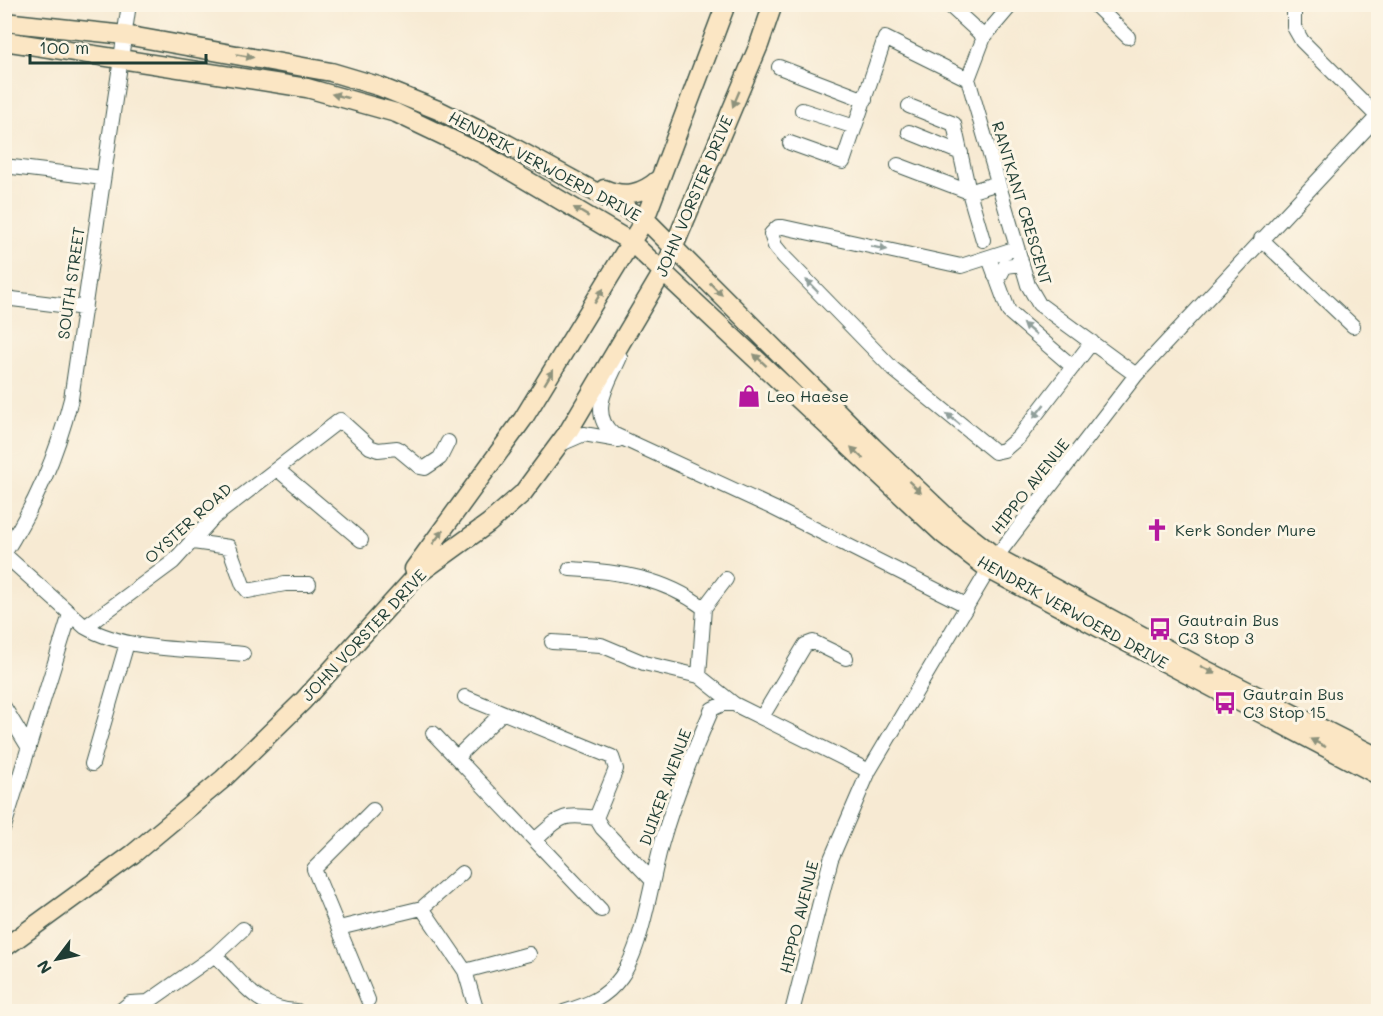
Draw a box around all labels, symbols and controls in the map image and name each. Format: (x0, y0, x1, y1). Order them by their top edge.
scale bar (30, 27, 206, 65)
text: 100 m (39, 35, 89, 59)
one-way arrow (236, 52, 255, 61)
one-way arrow (731, 90, 741, 108)
one-way arrow (331, 91, 349, 101)
street label: HENDRIK VERWOERD DRIVE (445, 106, 645, 225)
street label: JOHN VORSTER DRIVE (650, 112, 737, 280)
street label: RANTKANT CRESCENT (988, 119, 1057, 287)
one-way arrow (572, 207, 589, 217)
street label: SOUTH STREET (52, 225, 89, 340)
one-way arrow (869, 244, 888, 253)
one-way arrow (805, 279, 819, 293)
one-way arrow (708, 281, 722, 295)
one-way arrow (593, 288, 604, 304)
one-way arrow (1021, 324, 1036, 336)
one-way arrow (753, 354, 767, 368)
one-way arrow (544, 369, 555, 385)
shop icon: Leo Haese (736, 383, 762, 409)
place label: Leo Haese (767, 385, 849, 406)
one-way arrow (1033, 404, 1045, 419)
one-way arrow (945, 413, 961, 426)
street label: HIPPO AVENUE (986, 434, 1073, 538)
one-way arrow (850, 446, 864, 460)
street label: OYSTER ROAD (140, 478, 236, 567)
one-way arrow (907, 480, 922, 493)
church icon: Kerk Sonder Mure (1144, 517, 1170, 543)
place label: Kerk Sonder Mure (1175, 519, 1316, 540)
one-way arrow (432, 529, 444, 544)
street label: HENDRIK VERWOERD DRIVE (974, 550, 1172, 673)
street label: JOHN VORSTER DRIVE (297, 564, 430, 705)
place label: Gautrain Bus C3 Stop 3 (1178, 609, 1279, 648)
bus stop icon: Gautrain Bus C3 Stop 3 (1147, 616, 1173, 642)
one-way arrow (1199, 666, 1216, 675)
place label: Gautrain Bus C3 Stop 15 (1243, 683, 1344, 722)
bus stop icon: Gautrain Bus C3 Stop 15 (1212, 690, 1238, 716)
street label: DUIKER AVENUE (634, 726, 695, 848)
one-way arrow (1309, 738, 1326, 748)
street label: HIPPO AVENUE (774, 858, 823, 975)
north arrow (27, 929, 87, 989)
text: N (32, 956, 56, 978)

